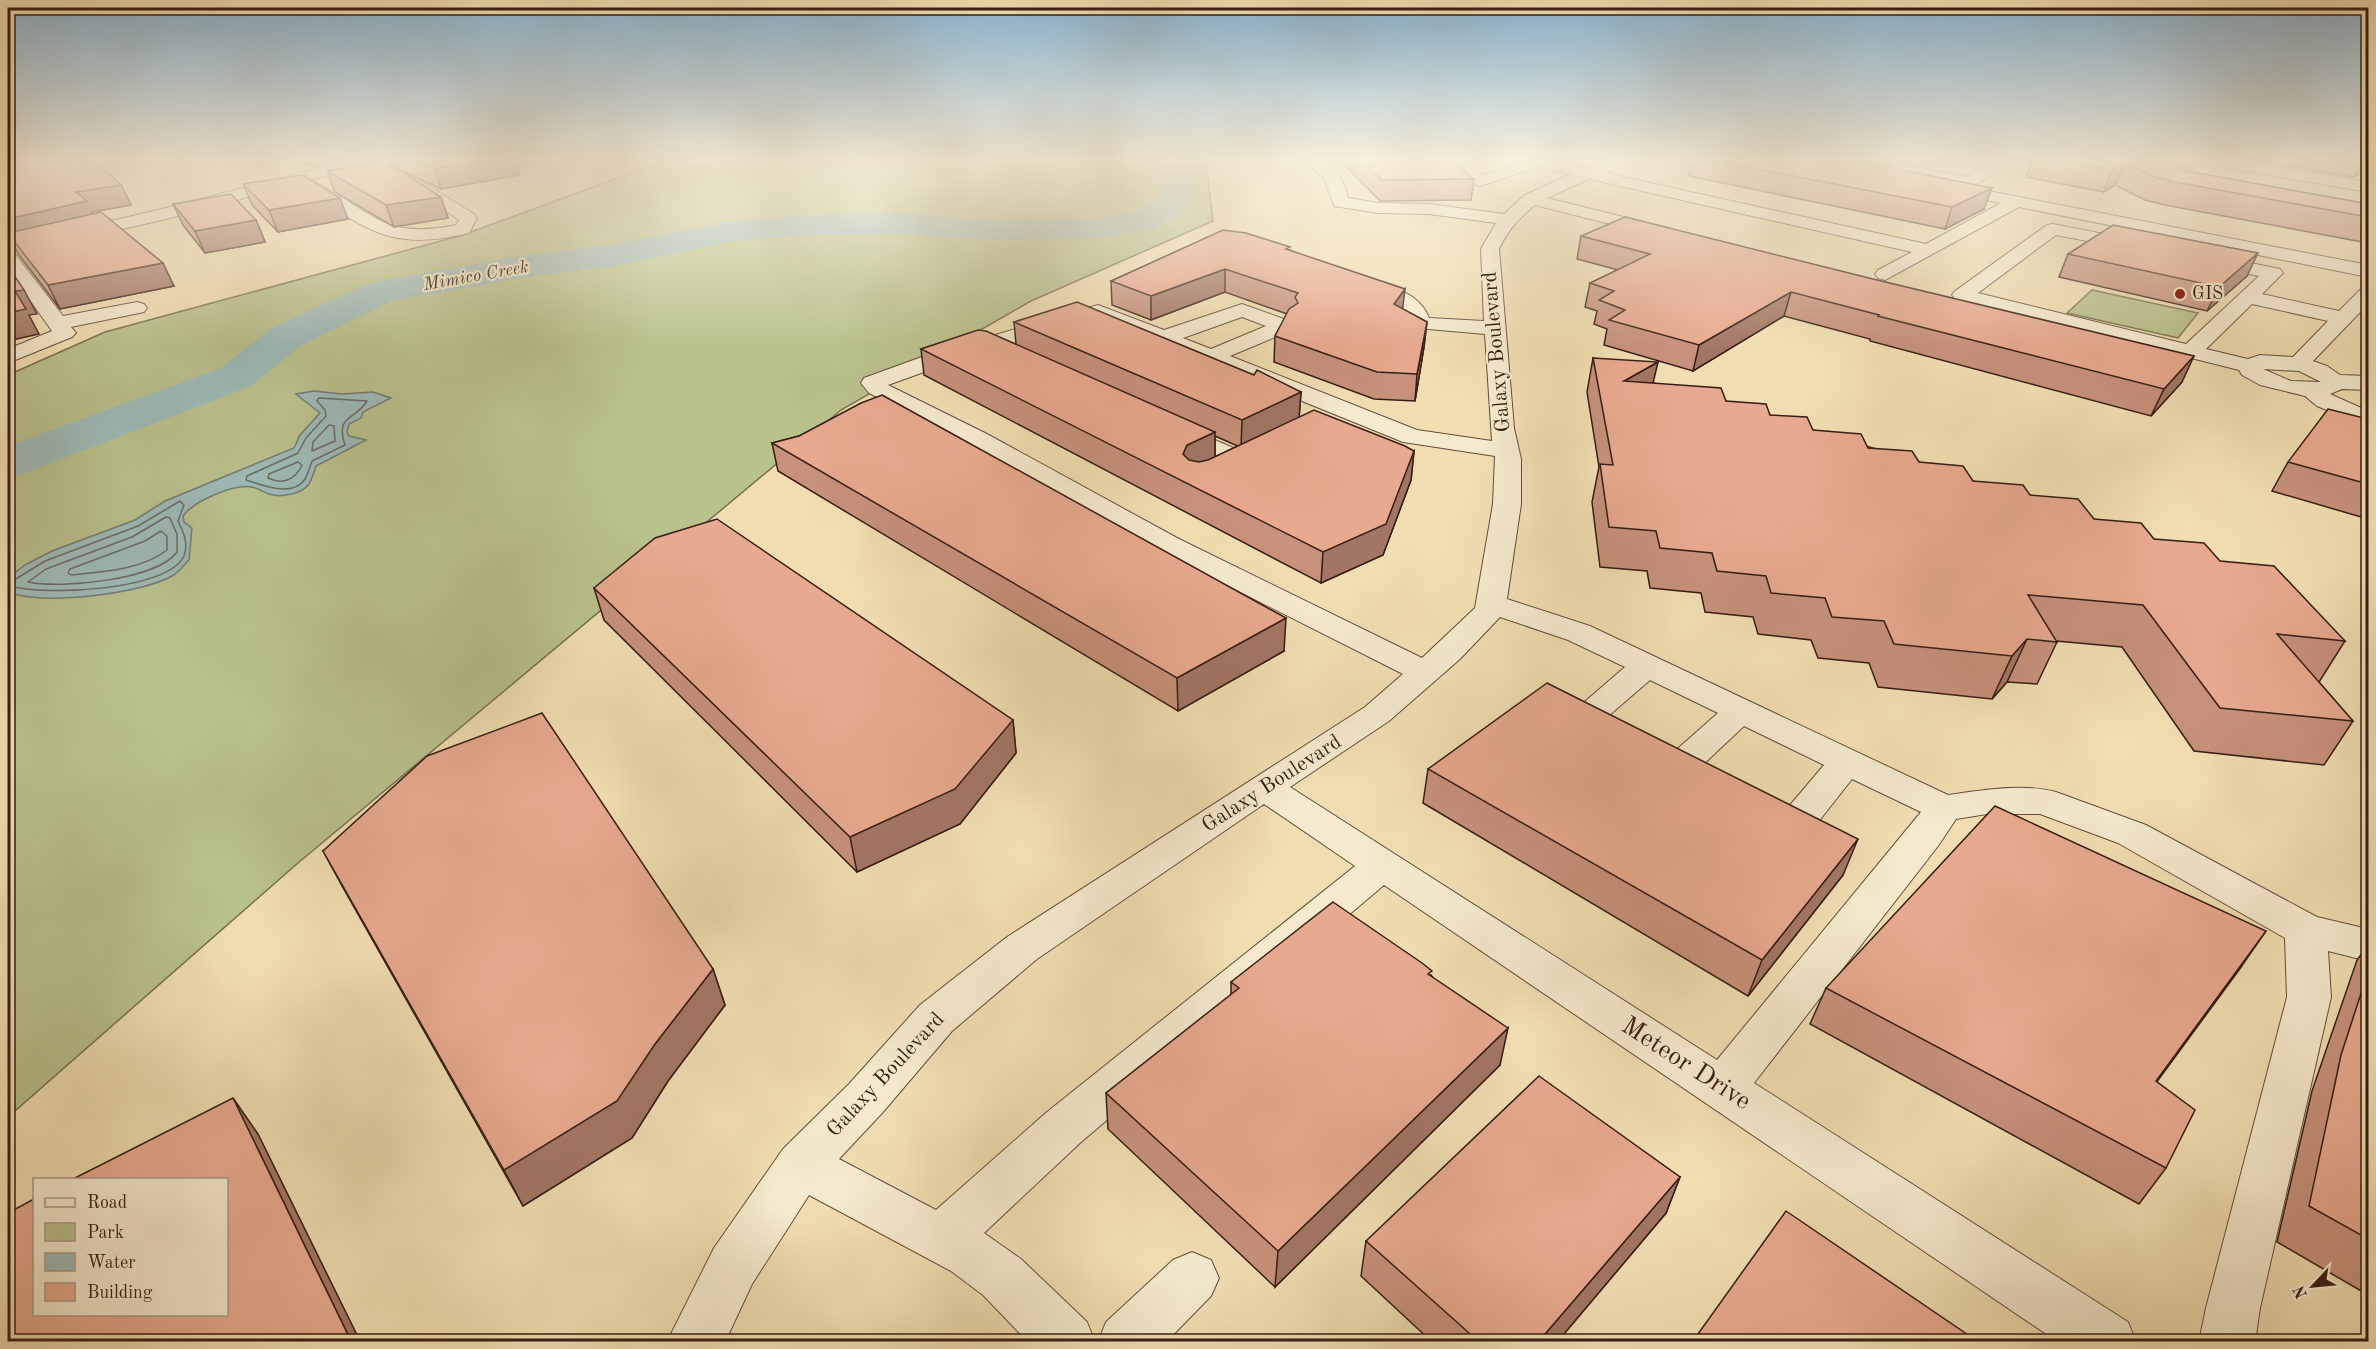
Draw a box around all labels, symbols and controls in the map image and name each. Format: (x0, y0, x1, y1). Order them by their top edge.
water label: Mimico Creek (421, 258, 530, 294)
street label: Galaxy Boulevard (1480, 271, 1514, 433)
place label: GIS (2192, 285, 2223, 303)
marker: GIS (2173, 287, 2187, 301)
street label: Galaxy Boulevard (1199, 731, 1345, 837)
street label: Galaxy Boulevard (823, 1009, 949, 1141)
street label: Meteor Drive (1617, 1013, 1755, 1115)
legend (33, 1178, 228, 1316)
text: Road (87, 1194, 127, 1212)
text: Park (87, 1224, 124, 1242)
text: Water (87, 1254, 136, 1272)
north arrow (2283, 1256, 2343, 1316)
text: N (2291, 1282, 2311, 1301)
text: Building (87, 1284, 153, 1302)

